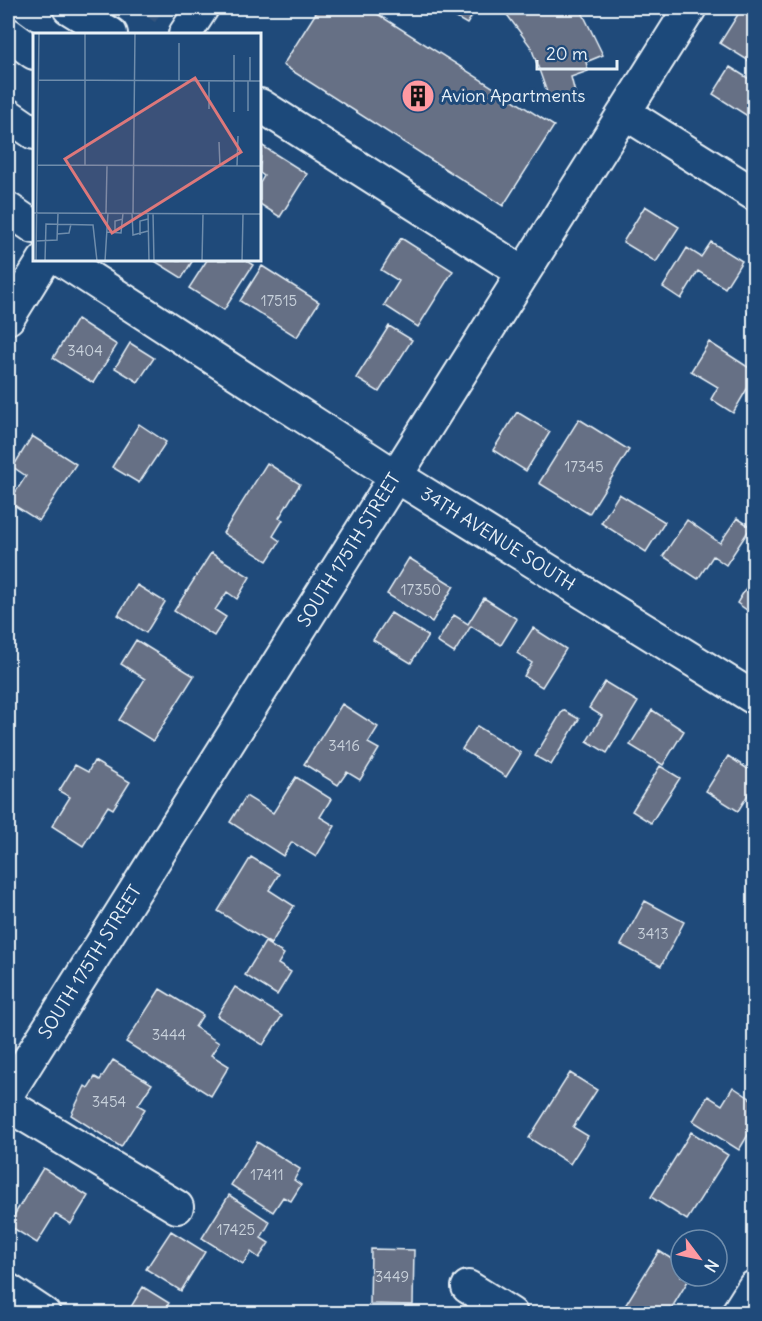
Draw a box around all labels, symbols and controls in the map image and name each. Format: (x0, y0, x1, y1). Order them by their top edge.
inset map (33, 33, 261, 261)
scale bar (537, 33, 616, 71)
text: 20 m (546, 42, 588, 65)
building icon: Avion Apartments (400, 78, 436, 114)
place label: Avion Apartments (441, 84, 586, 107)
house number: 17515 (261, 291, 297, 310)
house number: 3404 (67, 341, 103, 360)
house number: 17345 (564, 457, 604, 476)
street label: SOUTH 175TH STREET (292, 469, 405, 631)
street label: 34TH AVENUE SOUTH (417, 482, 580, 596)
house number: 17350 (401, 580, 441, 599)
house number: 3416 (328, 736, 360, 755)
street label: SOUTH 175TH STREET (33, 881, 146, 1043)
house number: 3413 (637, 924, 669, 943)
house number: 3444 (152, 1025, 187, 1044)
house number: 3454 (92, 1092, 127, 1111)
house number: 17411 (250, 1165, 284, 1184)
house number: 17425 (217, 1220, 255, 1239)
north arrow (669, 1228, 729, 1288)
text: N (700, 1256, 723, 1276)
house number: 3449 (375, 1267, 409, 1286)

